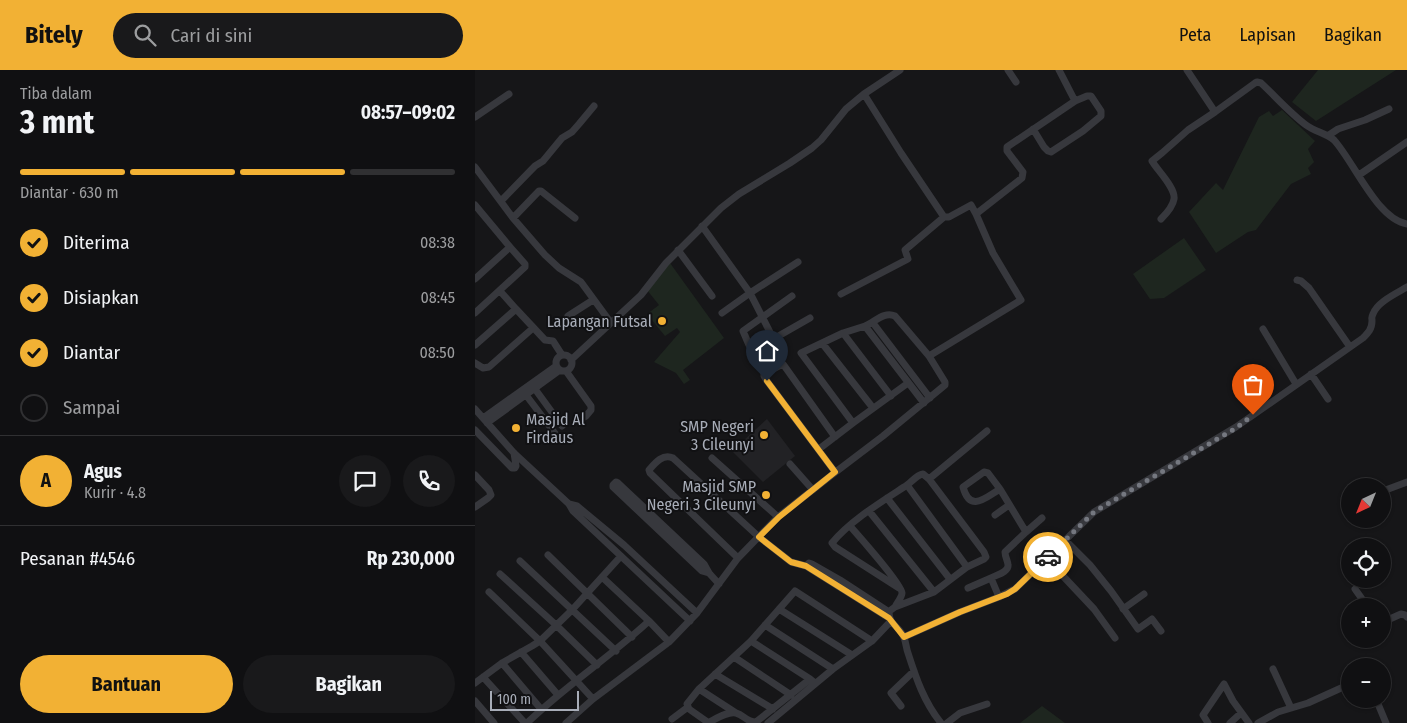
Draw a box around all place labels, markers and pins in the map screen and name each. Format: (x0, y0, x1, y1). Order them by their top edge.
place label: Lapangan Futsal (547, 312, 652, 331)
marker: Lapangan Futsal (656, 315, 668, 327)
pin (746, 330, 788, 381)
pin (1232, 364, 1274, 415)
place label: Masjid Al Firdaus (526, 410, 585, 447)
place label: SMP Negeri 3 Cileunyi (680, 417, 754, 454)
marker: Masjid Al Firdaus (510, 422, 522, 434)
marker: SMP Negeri 3 Cileunyi (758, 429, 770, 441)
place label: Masjid SMP Negeri 3 Cileunyi (647, 477, 756, 514)
marker: Masjid SMP Negeri 3 Cileunyi (760, 489, 772, 501)

